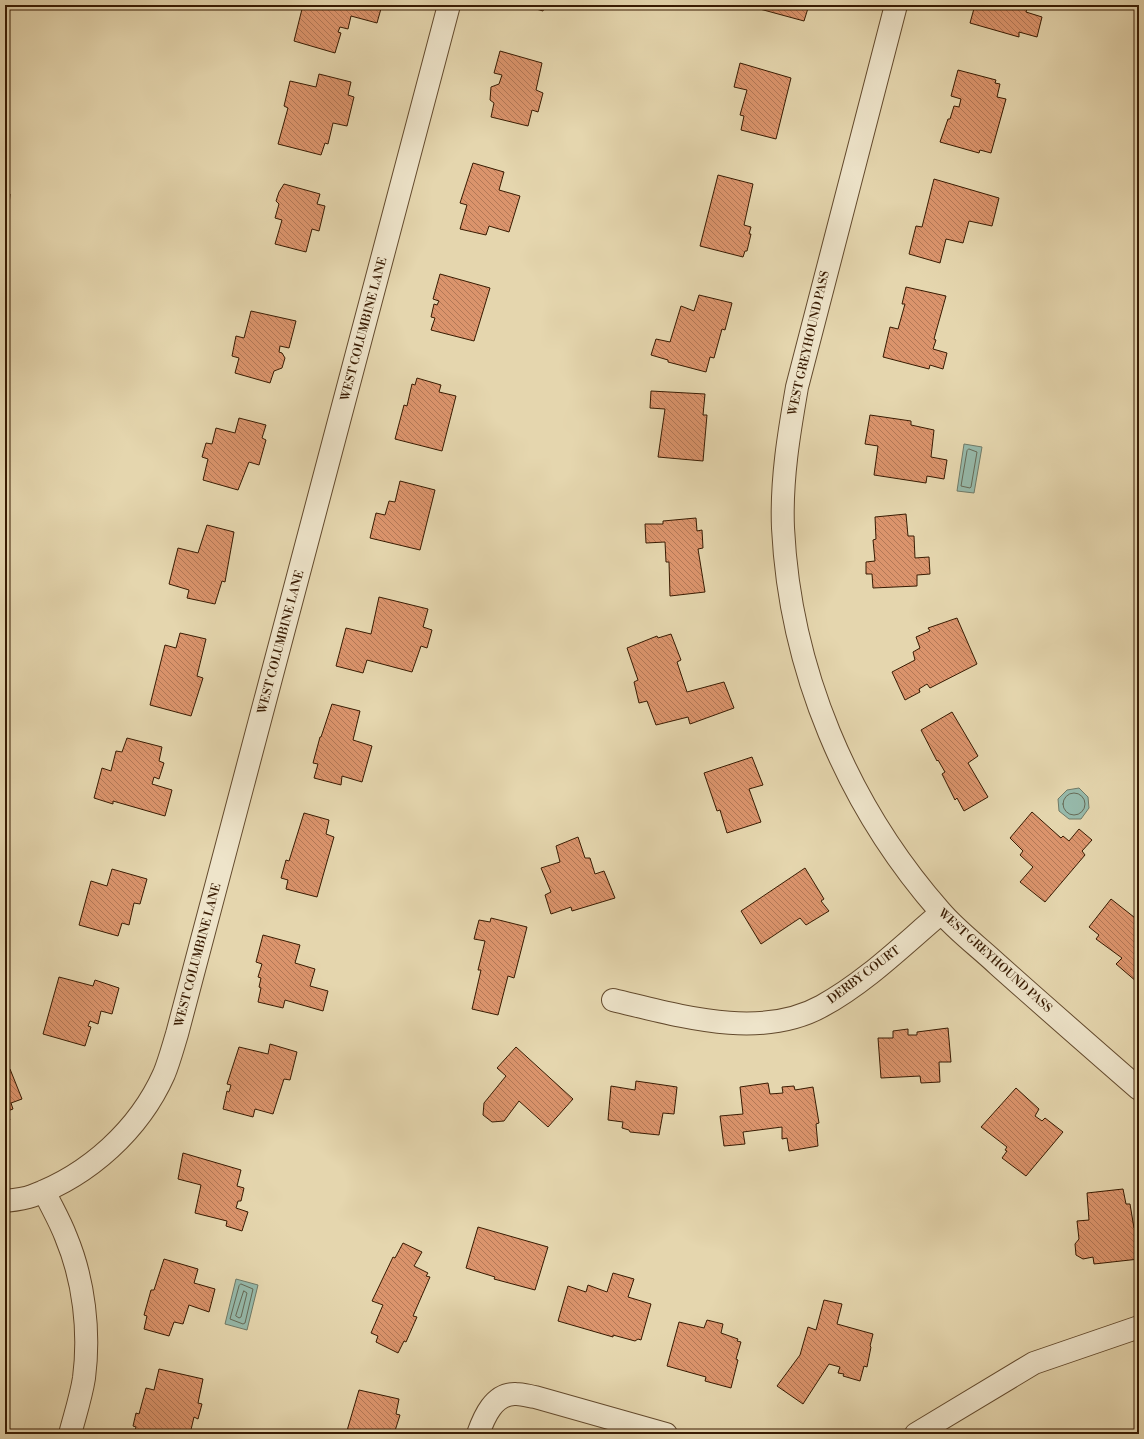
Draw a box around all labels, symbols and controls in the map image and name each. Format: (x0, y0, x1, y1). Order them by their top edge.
street label: WEST COLUMBINE LANE (337, 256, 390, 403)
street label: WEST GREYHOUND PASS (785, 269, 833, 418)
street label: WEST COLUMBINE LANE (254, 569, 307, 716)
street label: WEST COLUMBINE LANE (171, 882, 224, 1029)
street label: WEST GREYHOUND PASS (934, 905, 1055, 1016)
street label: DERBY COURT (825, 942, 904, 1007)

